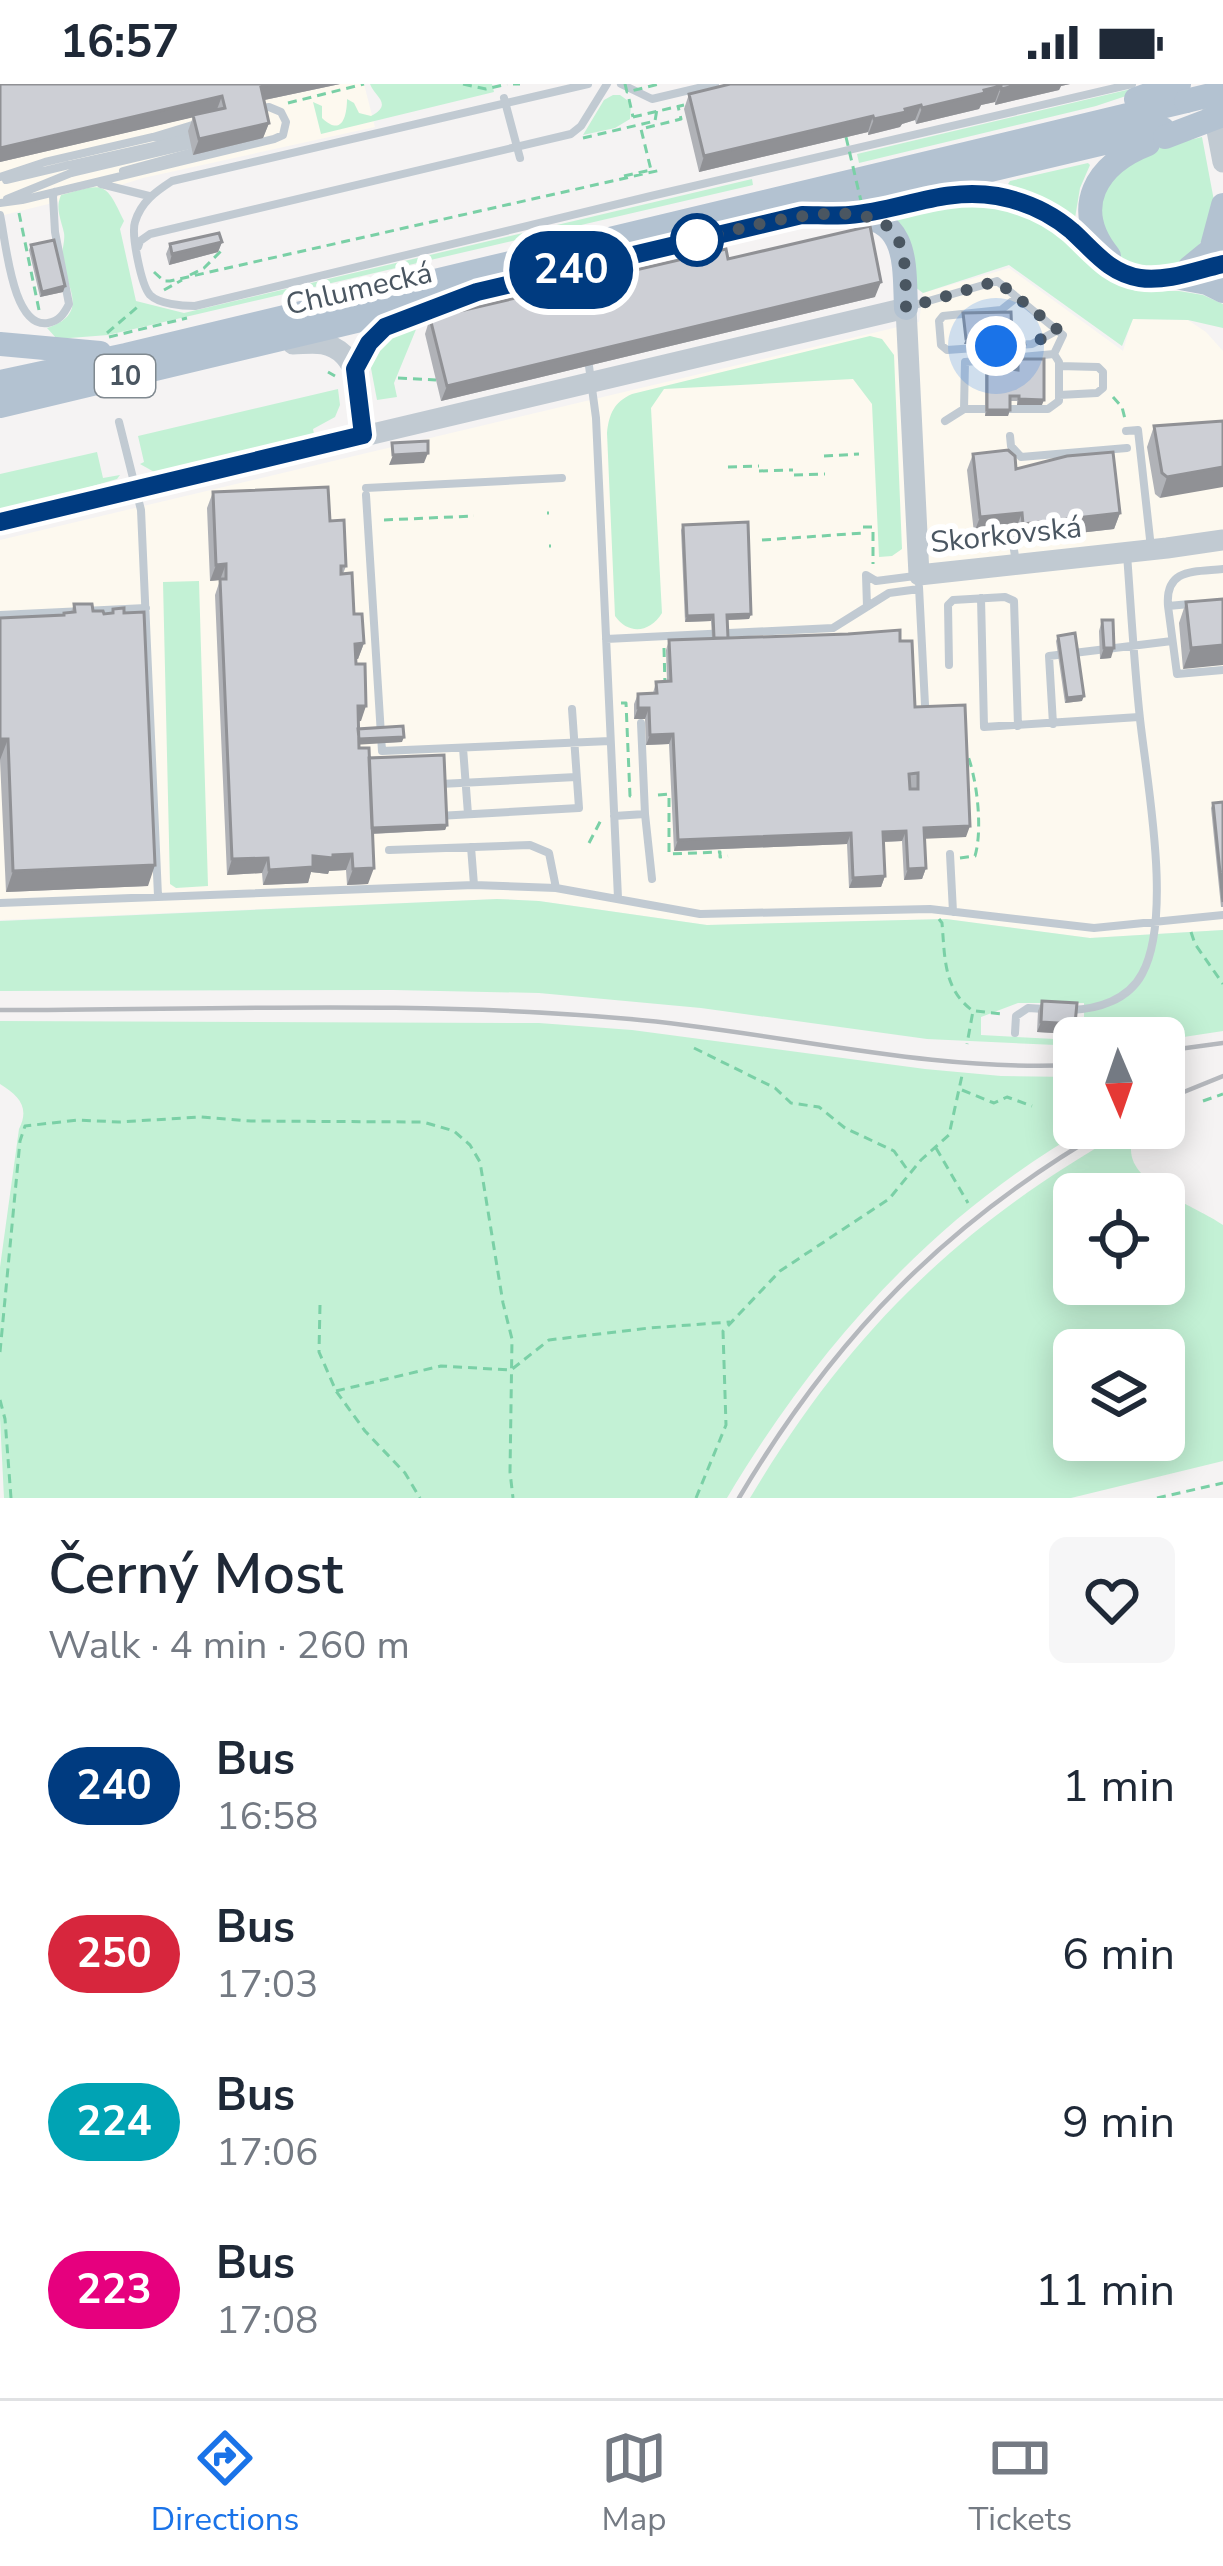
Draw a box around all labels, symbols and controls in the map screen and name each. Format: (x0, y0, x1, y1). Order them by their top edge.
text: 16:57 (60, 12, 179, 73)
unlabelled marker (672, 215, 722, 265)
line badge: 240 (502, 231, 640, 309)
text: 240 (533, 241, 609, 298)
street label: Chlumecká (282, 252, 436, 326)
your location (966, 316, 1026, 376)
road number: 10 (95, 355, 155, 397)
street label: Skorkovská (928, 507, 1084, 563)
north arrow (1053, 1017, 1185, 1149)
map controls (1053, 1017, 1185, 1461)
button: locate (1053, 1173, 1185, 1305)
button: layers (1053, 1329, 1185, 1461)
text: Černý Most (48, 1535, 343, 1613)
button: heart (1049, 1537, 1175, 1663)
text: Walk · 4 min · 260 m (48, 1619, 410, 1672)
text: Bus (216, 1729, 295, 1790)
text: 1 min (1062, 1756, 1175, 1817)
text: 240 (76, 1757, 152, 1814)
text: 16:58 (216, 1790, 319, 1843)
text: Bus (216, 1897, 295, 1958)
text: 6 min (1062, 1924, 1175, 1985)
text: 250 (76, 1925, 152, 1982)
text: 17:03 (216, 1958, 319, 2011)
text: Bus (216, 2065, 295, 2126)
text: 9 min (1062, 2092, 1175, 2153)
text: 224 (76, 2093, 152, 2150)
text: 17:06 (216, 2126, 319, 2179)
text: Bus (216, 2233, 295, 2294)
text: 11 min (1035, 2260, 1175, 2321)
text: 223 (76, 2261, 152, 2318)
text: 17:08 (216, 2294, 319, 2347)
tab: Directions (151, 2425, 299, 2542)
tab: Map (601, 2425, 667, 2542)
tab: Tickets (968, 2425, 1072, 2542)

